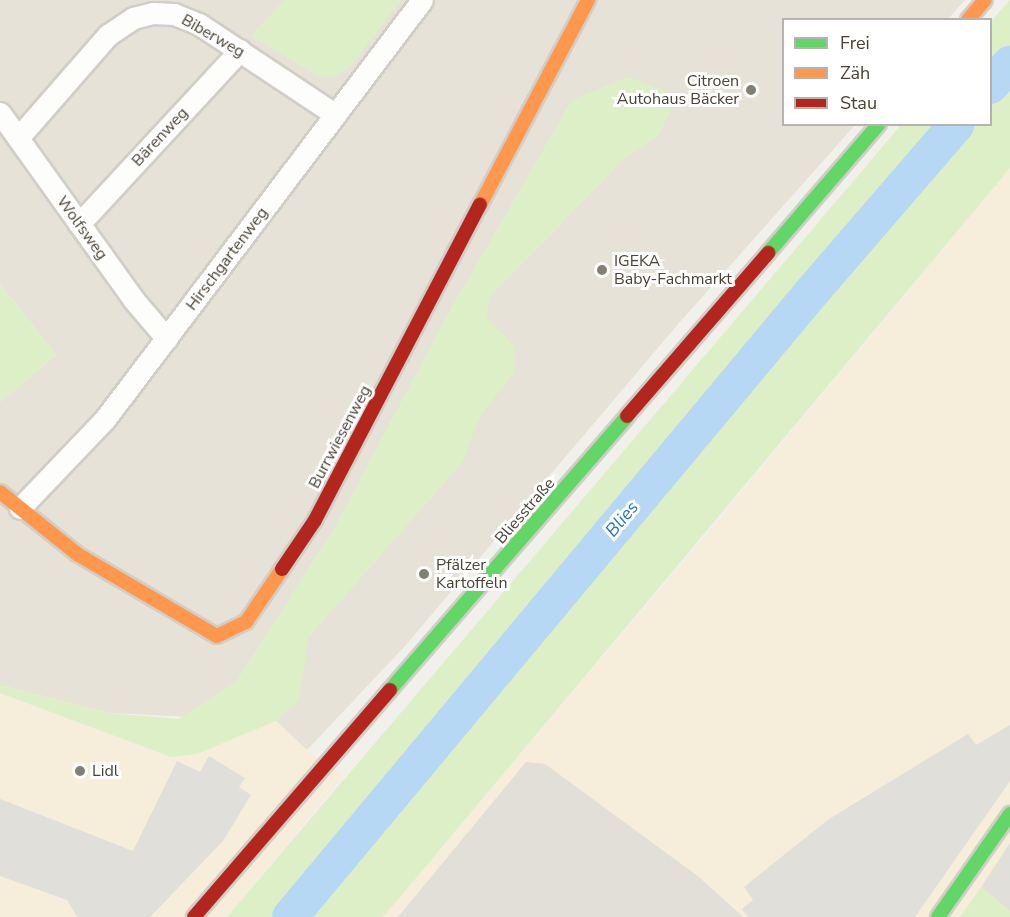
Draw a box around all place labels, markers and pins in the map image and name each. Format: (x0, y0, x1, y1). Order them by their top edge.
place label: Citroen Autohaus Bäcker (617, 71, 739, 109)
marker: Citroen Autohaus Bäcker (744, 83, 758, 97)
place label: IGEKA Baby-Fachmarkt (614, 251, 732, 289)
marker: IGEKA Baby-Fachmarkt (595, 263, 609, 277)
place label: Pfälzer Kartoffeln (436, 555, 507, 593)
marker: Pfälzer Kartoffeln (417, 567, 431, 581)
place label: Lidl (92, 761, 118, 781)
marker: Lidl (73, 764, 87, 778)

